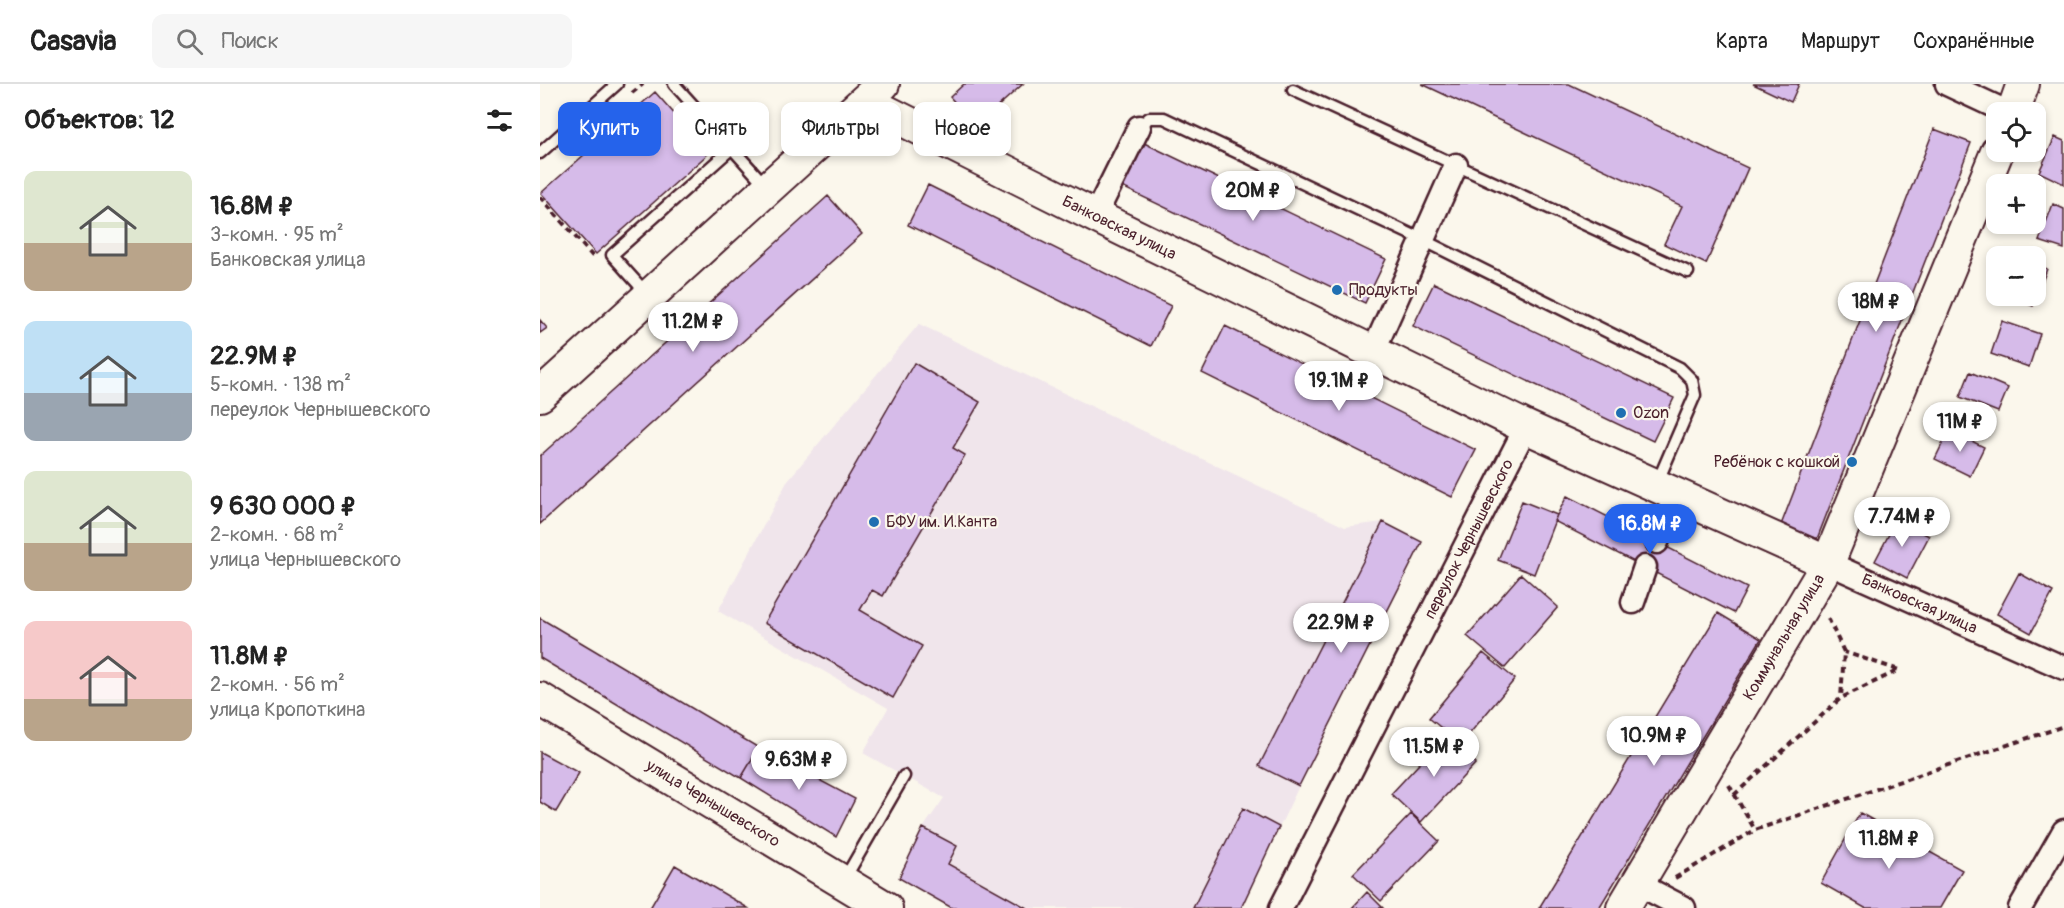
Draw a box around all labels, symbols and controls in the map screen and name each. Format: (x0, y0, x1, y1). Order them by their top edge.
search box (152, 14, 572, 68)
text: Casavia (30, 24, 116, 59)
icon: search (173, 25, 206, 58)
text: Поиск (221, 27, 279, 55)
text: Карта (1716, 28, 1768, 55)
text: Маршрут (1801, 28, 1880, 55)
text: Сохранённые (1913, 28, 2034, 55)
chip: Купить (558, 102, 661, 156)
chip: Снять (673, 102, 769, 156)
chip: Фильтры (781, 102, 901, 156)
chip: Новое (913, 102, 1011, 156)
map controls (1986, 102, 2046, 306)
button: locate (1986, 102, 2046, 162)
text: Объектов: 12 (24, 104, 175, 136)
icon: filters (483, 104, 516, 137)
pin: 20M ₽ (1211, 171, 1295, 222)
button: + (1986, 174, 2046, 234)
text: 20M ₽ (1225, 178, 1281, 203)
text: 16.8M ₽ (210, 190, 294, 222)
street label: Банковская улица (1059, 191, 1179, 264)
icon: home (72, 195, 144, 267)
text: 3-комн. · 95 m² (210, 222, 344, 247)
button: − (1986, 246, 2046, 306)
text: Банковская улица (210, 247, 366, 272)
place label: Продукты (1349, 280, 1418, 300)
pin: 18M ₽ (1834, 282, 1918, 333)
marker: Продукты (1330, 283, 1344, 297)
text: 18M ₽ (1852, 289, 1900, 314)
pin: 11.2M ₽ (638, 302, 748, 353)
text: 11.2M ₽ (662, 309, 724, 334)
text: 22.9M ₽ (210, 340, 298, 372)
icon: home (72, 345, 144, 417)
pin: 19.1M ₽ (1284, 361, 1394, 412)
text: 19.1M ₽ (1308, 368, 1370, 393)
text: 5-комн. · 138 m² (210, 372, 351, 397)
text: переулок Чернышевского (210, 397, 431, 422)
pin: 11M ₽ (1918, 402, 2002, 453)
place label: Ozon (1633, 403, 1669, 423)
marker: Ozon (1614, 406, 1628, 420)
text: 11M ₽ (1937, 409, 1983, 434)
place label: Ребёнок с кошкой (1714, 452, 1840, 472)
marker: Ребёнок с кошкой (1845, 455, 1859, 469)
street label: переулок Чернышевского (1420, 456, 1518, 622)
text: 9 630 000 ₽ (210, 490, 357, 522)
icon: home (72, 495, 144, 567)
pin: 7.74M ₽ (1847, 497, 1957, 548)
pin: 16.8M ₽ (1595, 504, 1705, 555)
text: 7.74M ₽ (1868, 504, 1936, 529)
text: 16.8M ₽ (1618, 511, 1682, 536)
place label: БФУ им. И.Канта (886, 512, 997, 532)
marker: БФУ им. И.Канта (867, 515, 881, 529)
text: 2-комн. · 68 m² (210, 522, 344, 547)
text: улица Чернышевского (210, 547, 401, 572)
street label: Банковская улица (1858, 569, 1980, 638)
street label: Коммунальная улица (1739, 570, 1829, 704)
pin: 22.9M ₽ (1286, 603, 1396, 654)
text: 22.9M ₽ (1307, 610, 1375, 635)
text: 11.8M ₽ (210, 640, 289, 672)
icon: home (72, 645, 144, 717)
text: 2-комн. · 56 m² (210, 672, 345, 697)
text: улица Кропоткина (210, 697, 365, 722)
pin: 10.9M ₽ (1599, 716, 1709, 767)
text: 10.9M ₽ (1621, 723, 1687, 748)
pin: 11.5M ₽ (1379, 727, 1489, 778)
text: 11.5M ₽ (1403, 734, 1465, 759)
pin: 9.63M ₽ (744, 740, 854, 791)
text: 9.63M ₽ (765, 747, 833, 772)
street label: улица Чернышевского (641, 755, 784, 852)
pin: 11.8M ₽ (1834, 819, 1944, 870)
text: 11.8M ₽ (1859, 826, 1919, 851)

